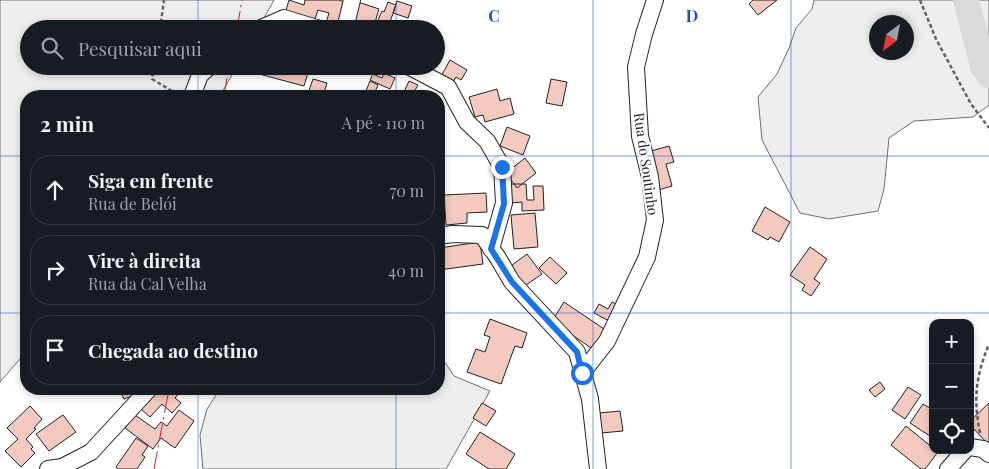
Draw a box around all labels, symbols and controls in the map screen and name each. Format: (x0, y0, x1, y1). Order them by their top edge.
text: C (488, 5, 500, 26)
text: D (686, 5, 698, 26)
north arrow (869, 15, 914, 60)
search box (20, 20, 445, 75)
icon: search (38, 34, 66, 62)
text: Pesquisar aqui (78, 35, 202, 61)
text: 2 min (40, 109, 94, 137)
street label: Rua do Soutinho (630, 111, 663, 217)
text: A pé · 110 m (342, 112, 425, 133)
route end (491, 156, 514, 179)
text: Siga em frente (88, 167, 213, 193)
icon: ahead (41, 176, 69, 204)
text: 70 m (390, 180, 424, 201)
text: Rua de Belói (88, 193, 177, 214)
text: Vire à direita (88, 247, 201, 273)
icon: right (41, 256, 69, 284)
text: 40 m (388, 260, 424, 281)
text: Rua da Cal Velha (88, 273, 207, 294)
map controls (929, 319, 974, 454)
button: + (929, 319, 974, 364)
icon: arrive (41, 336, 69, 364)
text: Chegada ao destino (88, 337, 258, 363)
route start (571, 362, 594, 385)
button: − (929, 364, 974, 409)
button: locate (929, 409, 974, 454)

